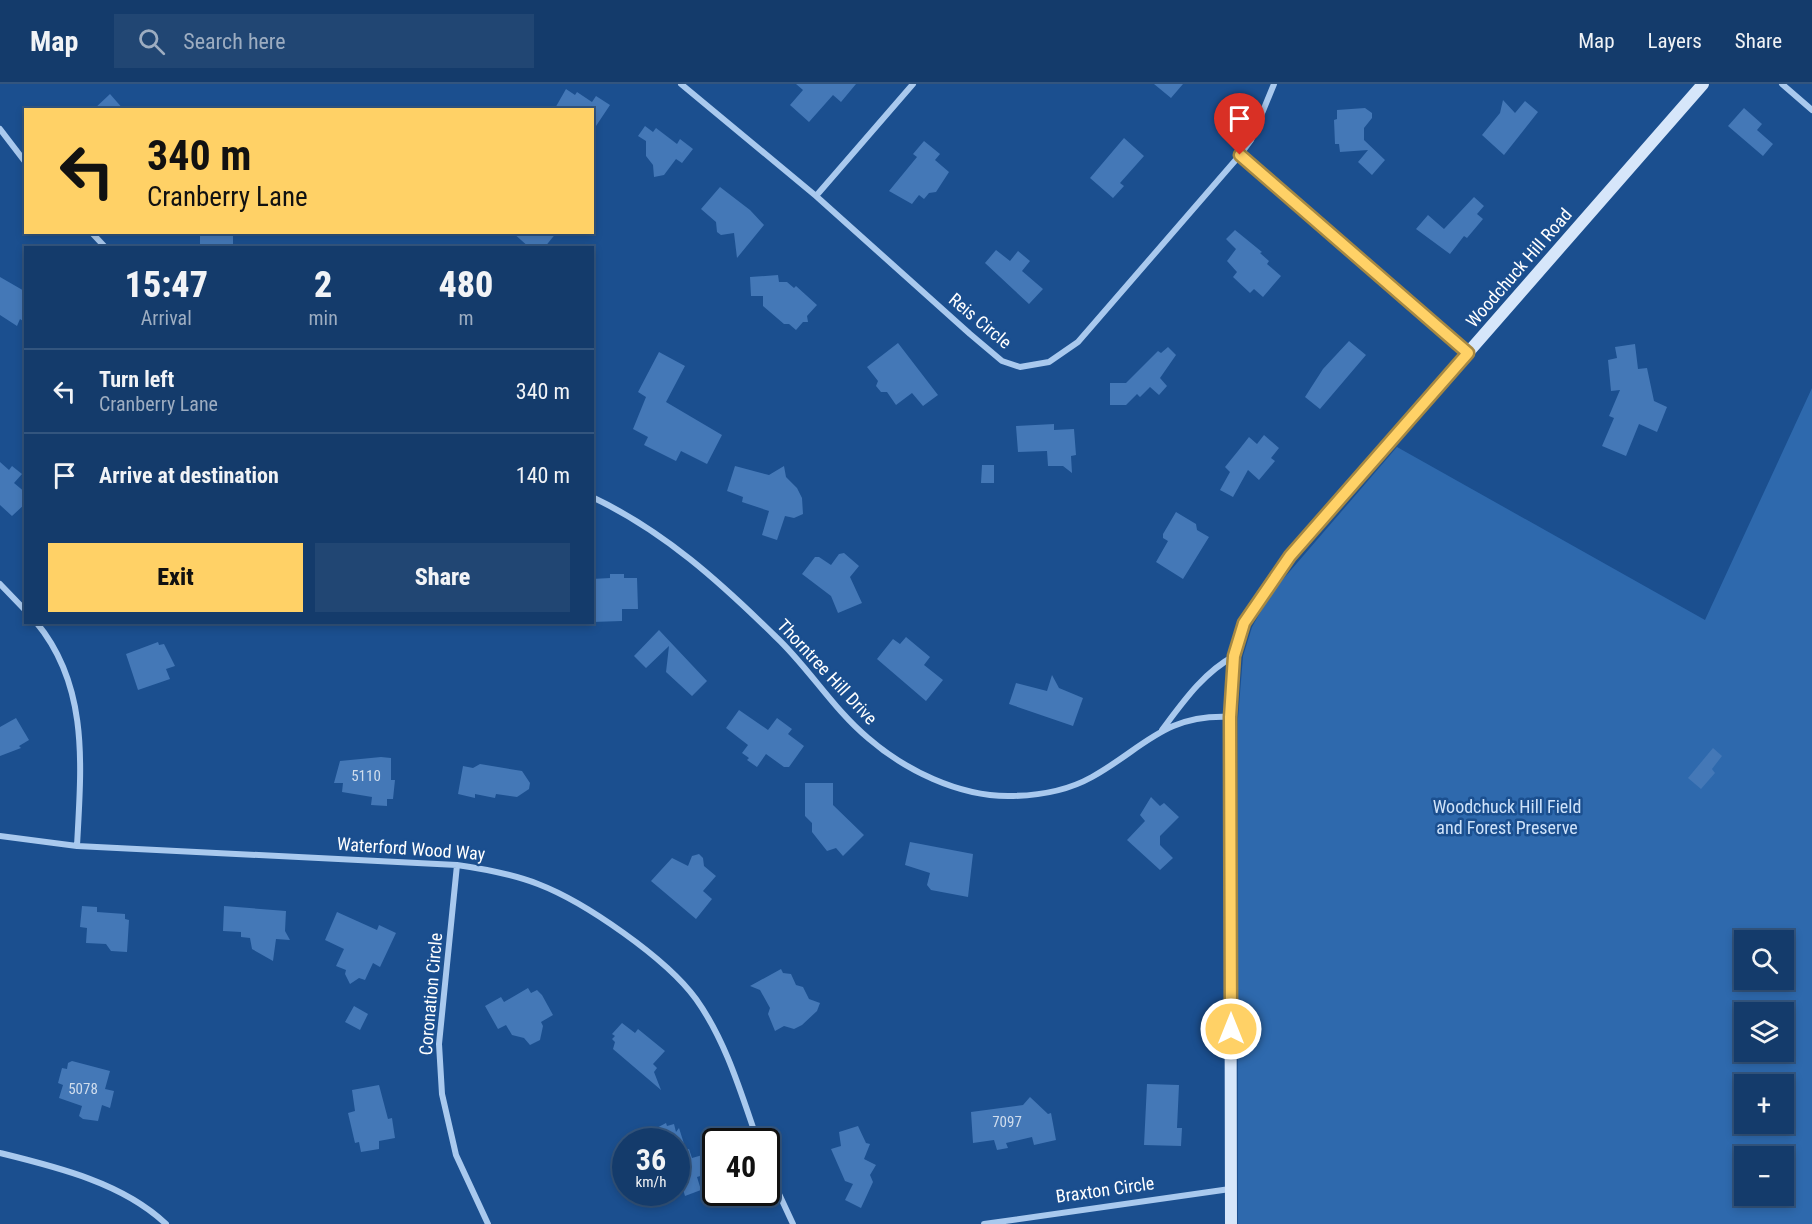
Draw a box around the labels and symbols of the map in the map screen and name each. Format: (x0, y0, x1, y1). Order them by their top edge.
pin (1214, 93, 1265, 155)
street label: Woodchuck Hill Road (1461, 204, 1576, 331)
street label: Reis Circle (945, 288, 1016, 353)
street label: Thorntree Hill Drive (773, 615, 882, 729)
house number: 5110 (351, 767, 381, 785)
park label: Woodchuck Hill Field and Forest Preserve (1433, 796, 1581, 838)
street label: Waterford Wood Way (336, 833, 486, 864)
street label: Coronation Circle (415, 932, 446, 1056)
position arrow (1199, 997, 1263, 1061)
house number: 5078 (68, 1080, 98, 1098)
house number: 7097 (992, 1113, 1022, 1131)
speed limit sign: 40 (702, 1128, 780, 1206)
street label: Braxton Circle (1054, 1172, 1155, 1207)

